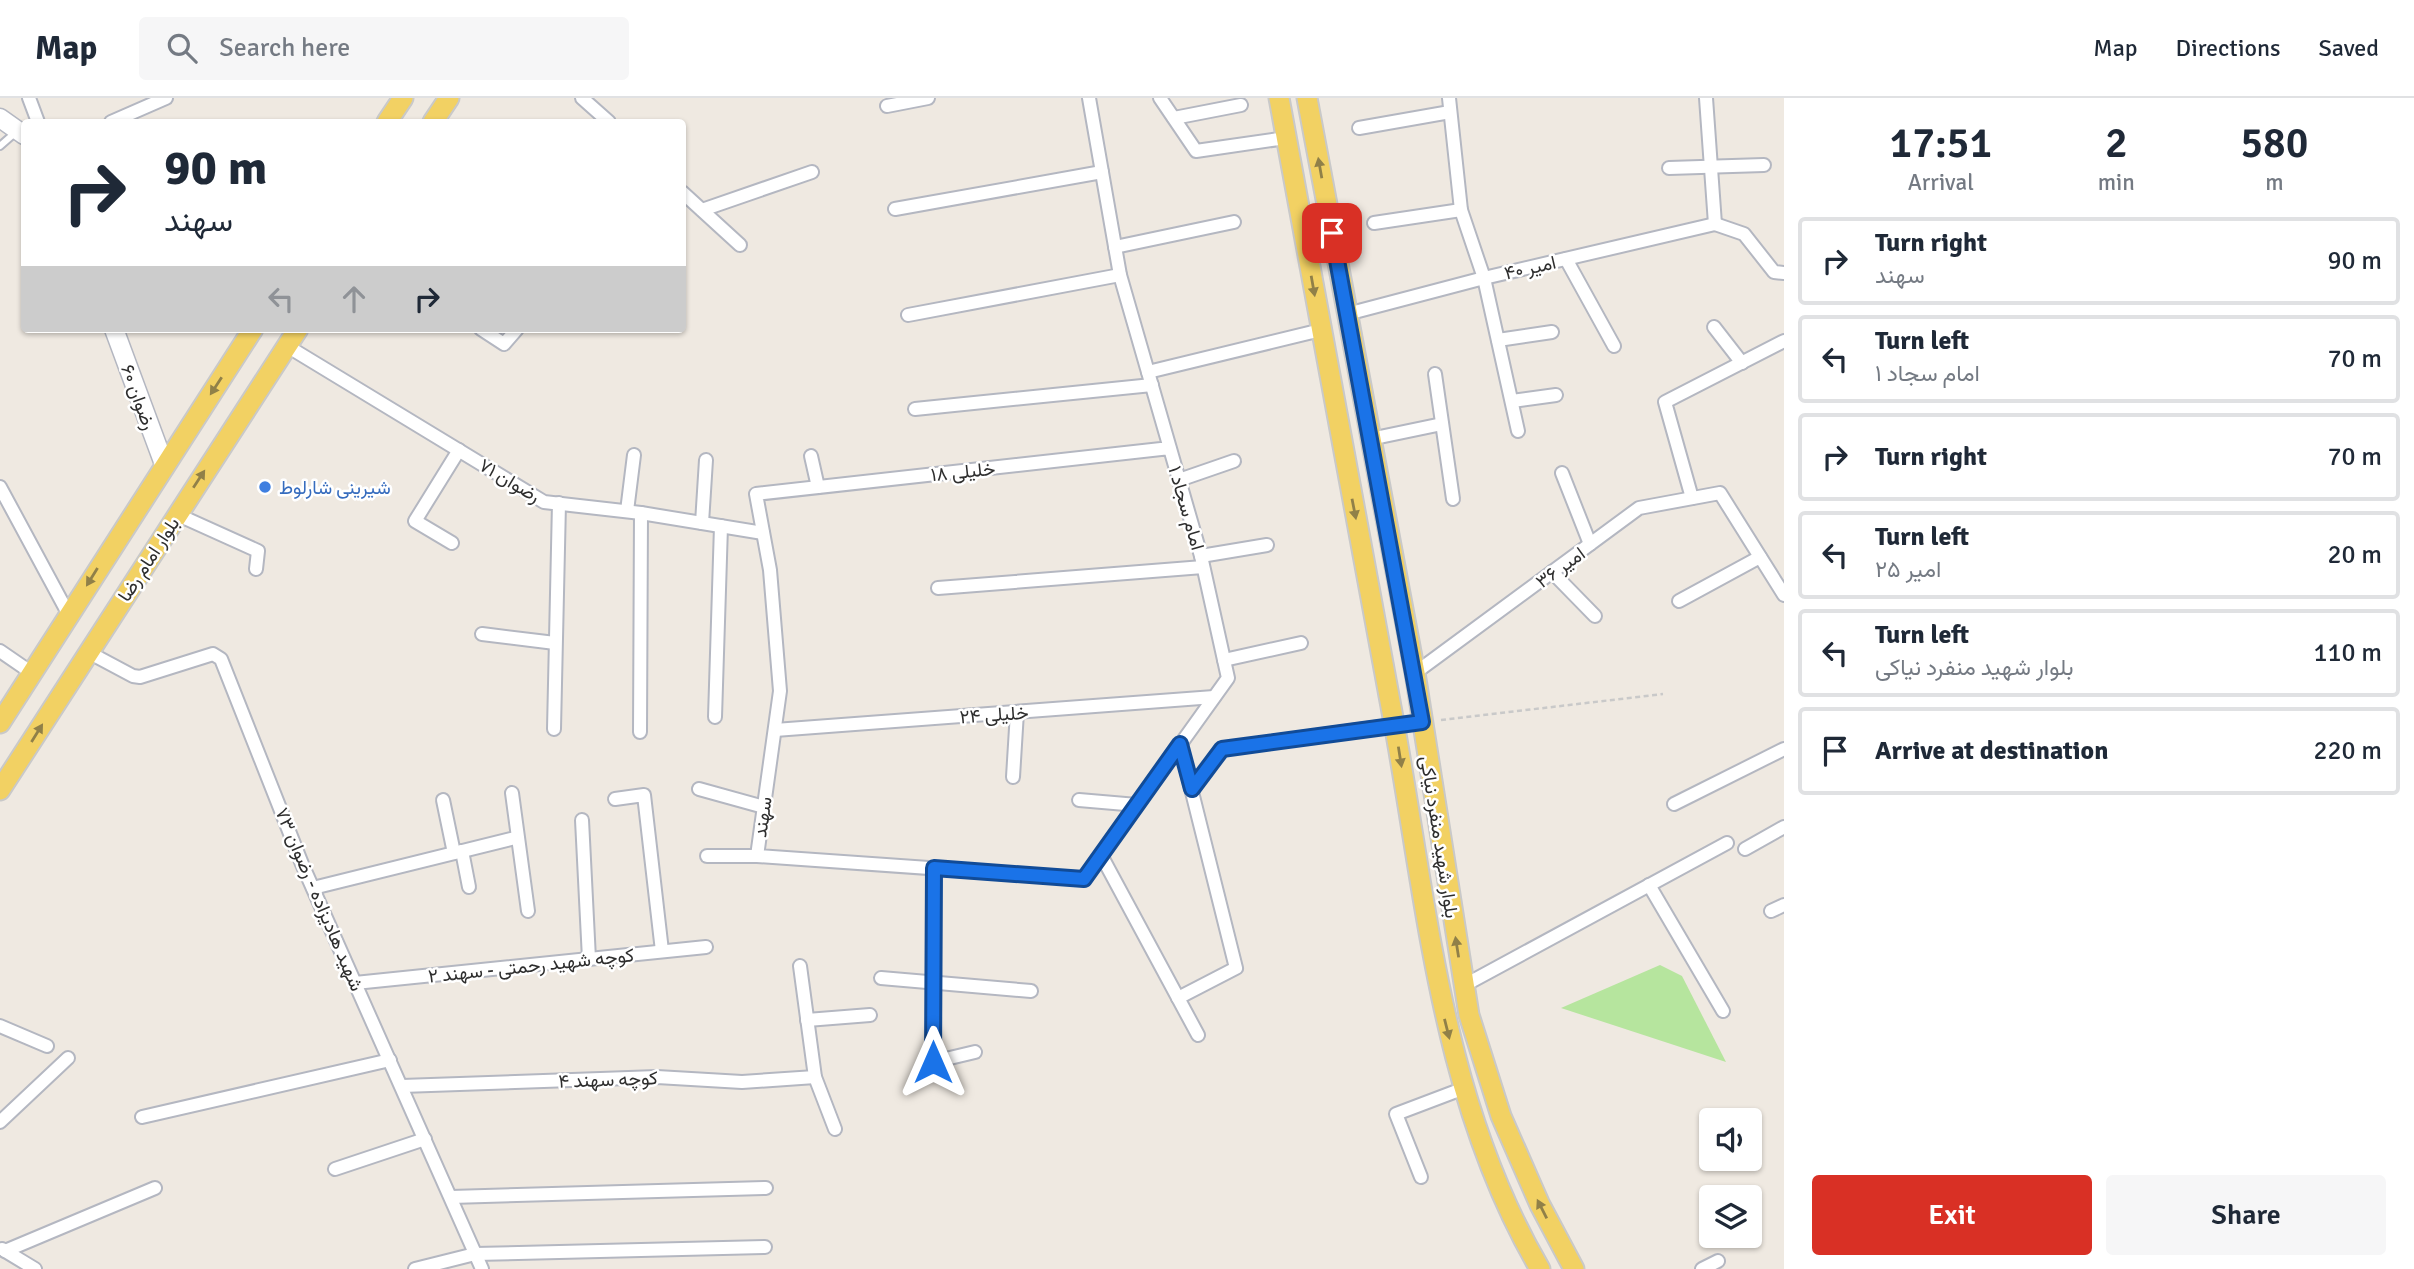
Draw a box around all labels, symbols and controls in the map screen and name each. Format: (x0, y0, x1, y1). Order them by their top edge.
search box (139, 17, 629, 80)
text: Map (35, 28, 97, 69)
icon: search (163, 29, 201, 67)
text: Search here (219, 32, 350, 64)
text: Map (2093, 33, 2138, 63)
text: Directions (2176, 33, 2281, 63)
text: Saved (2319, 33, 2379, 63)
text: 17:51 (1890, 118, 1992, 169)
text: 2 (2105, 118, 2128, 169)
text: 580 (2240, 118, 2308, 169)
text: 90 m (164, 138, 267, 198)
icon: right (49, 147, 140, 238)
one-way arrow (1314, 157, 1325, 179)
text: Arrival (1908, 168, 1974, 197)
text: min (2098, 168, 2135, 197)
text: m (2265, 168, 2284, 197)
text: سهند (164, 201, 233, 240)
pin (1302, 203, 1362, 263)
icon: arrive (1313, 214, 1351, 252)
text: Turn right (1875, 227, 1987, 259)
icon: right (1816, 242, 1854, 280)
text: 90 m (2327, 245, 2382, 277)
street label: امیر ۴۰ (1502, 250, 1558, 286)
text: سهند (1875, 261, 1925, 290)
one-way arrow (1308, 275, 1319, 297)
icon: left (262, 280, 300, 318)
icon: ahead (335, 280, 373, 318)
icon: right (408, 280, 446, 318)
text: Turn left (1875, 325, 1969, 357)
icon: left (1816, 340, 1854, 378)
text: 70 m (2327, 343, 2382, 375)
text: امام سجاد ۱ (1875, 359, 1980, 388)
street label: رضوان ۶۰ (115, 361, 161, 433)
one-way arrow (209, 376, 222, 396)
icon: right (1816, 438, 1854, 476)
text: Turn right (1875, 441, 1987, 473)
text: 70 m (2327, 441, 2382, 473)
street label: رضوان ۷۱ (474, 453, 545, 509)
street label: خلیلی ۱۸ (930, 457, 997, 487)
street label: امام سجاد ۱ (1163, 463, 1210, 553)
one-way arrow (192, 470, 205, 489)
place label: شیرینی شارلوط (279, 476, 391, 500)
marker: شیرینی شارلوط (257, 479, 273, 495)
one-way arrow (1349, 498, 1360, 520)
street label: بلوار امام رضا (113, 513, 185, 606)
text: Turn left (1875, 521, 1969, 553)
icon: left (1816, 536, 1854, 574)
text: 20 m (2327, 539, 2382, 571)
street label: امیر ۳۶ (1531, 542, 1590, 594)
text: امیر ۲۵ (1875, 555, 1941, 584)
one-way arrow (86, 568, 99, 587)
text: Turn left (1875, 619, 1969, 651)
icon: left (1816, 634, 1854, 672)
text: 110 m (2313, 637, 2382, 669)
text: بلوار شهید منفرد نیاکی (1875, 653, 2073, 682)
street label: خلیلی ۲۴ (959, 701, 1029, 729)
one-way arrow (30, 723, 43, 742)
icon: arrive (1816, 732, 1854, 770)
text: Arrive at destination (1875, 735, 2108, 767)
text: 220 m (2313, 735, 2382, 767)
one-way arrow (1395, 746, 1406, 768)
street label: بلوار شهید منفرد نیاکی (1414, 754, 1464, 920)
street label: سهند (748, 795, 778, 839)
street label: شهید هادیزاده - رضوان ۷۳ (269, 804, 369, 995)
one-way arrow (1451, 936, 1462, 958)
street label: کوچه شهید رحمتی - سهند ۲ (427, 943, 635, 990)
one-way arrow (1442, 1019, 1453, 1041)
position arrow (896, 1025, 970, 1099)
street label: کوچه سهند ۴ (558, 1066, 658, 1095)
map controls (1699, 1108, 1762, 1248)
button: sound (1699, 1108, 1762, 1171)
button: Exit (1812, 1175, 2092, 1255)
button: Share (2106, 1175, 2386, 1255)
button: layers (1699, 1185, 1762, 1248)
one-way arrow (1536, 1199, 1547, 1219)

